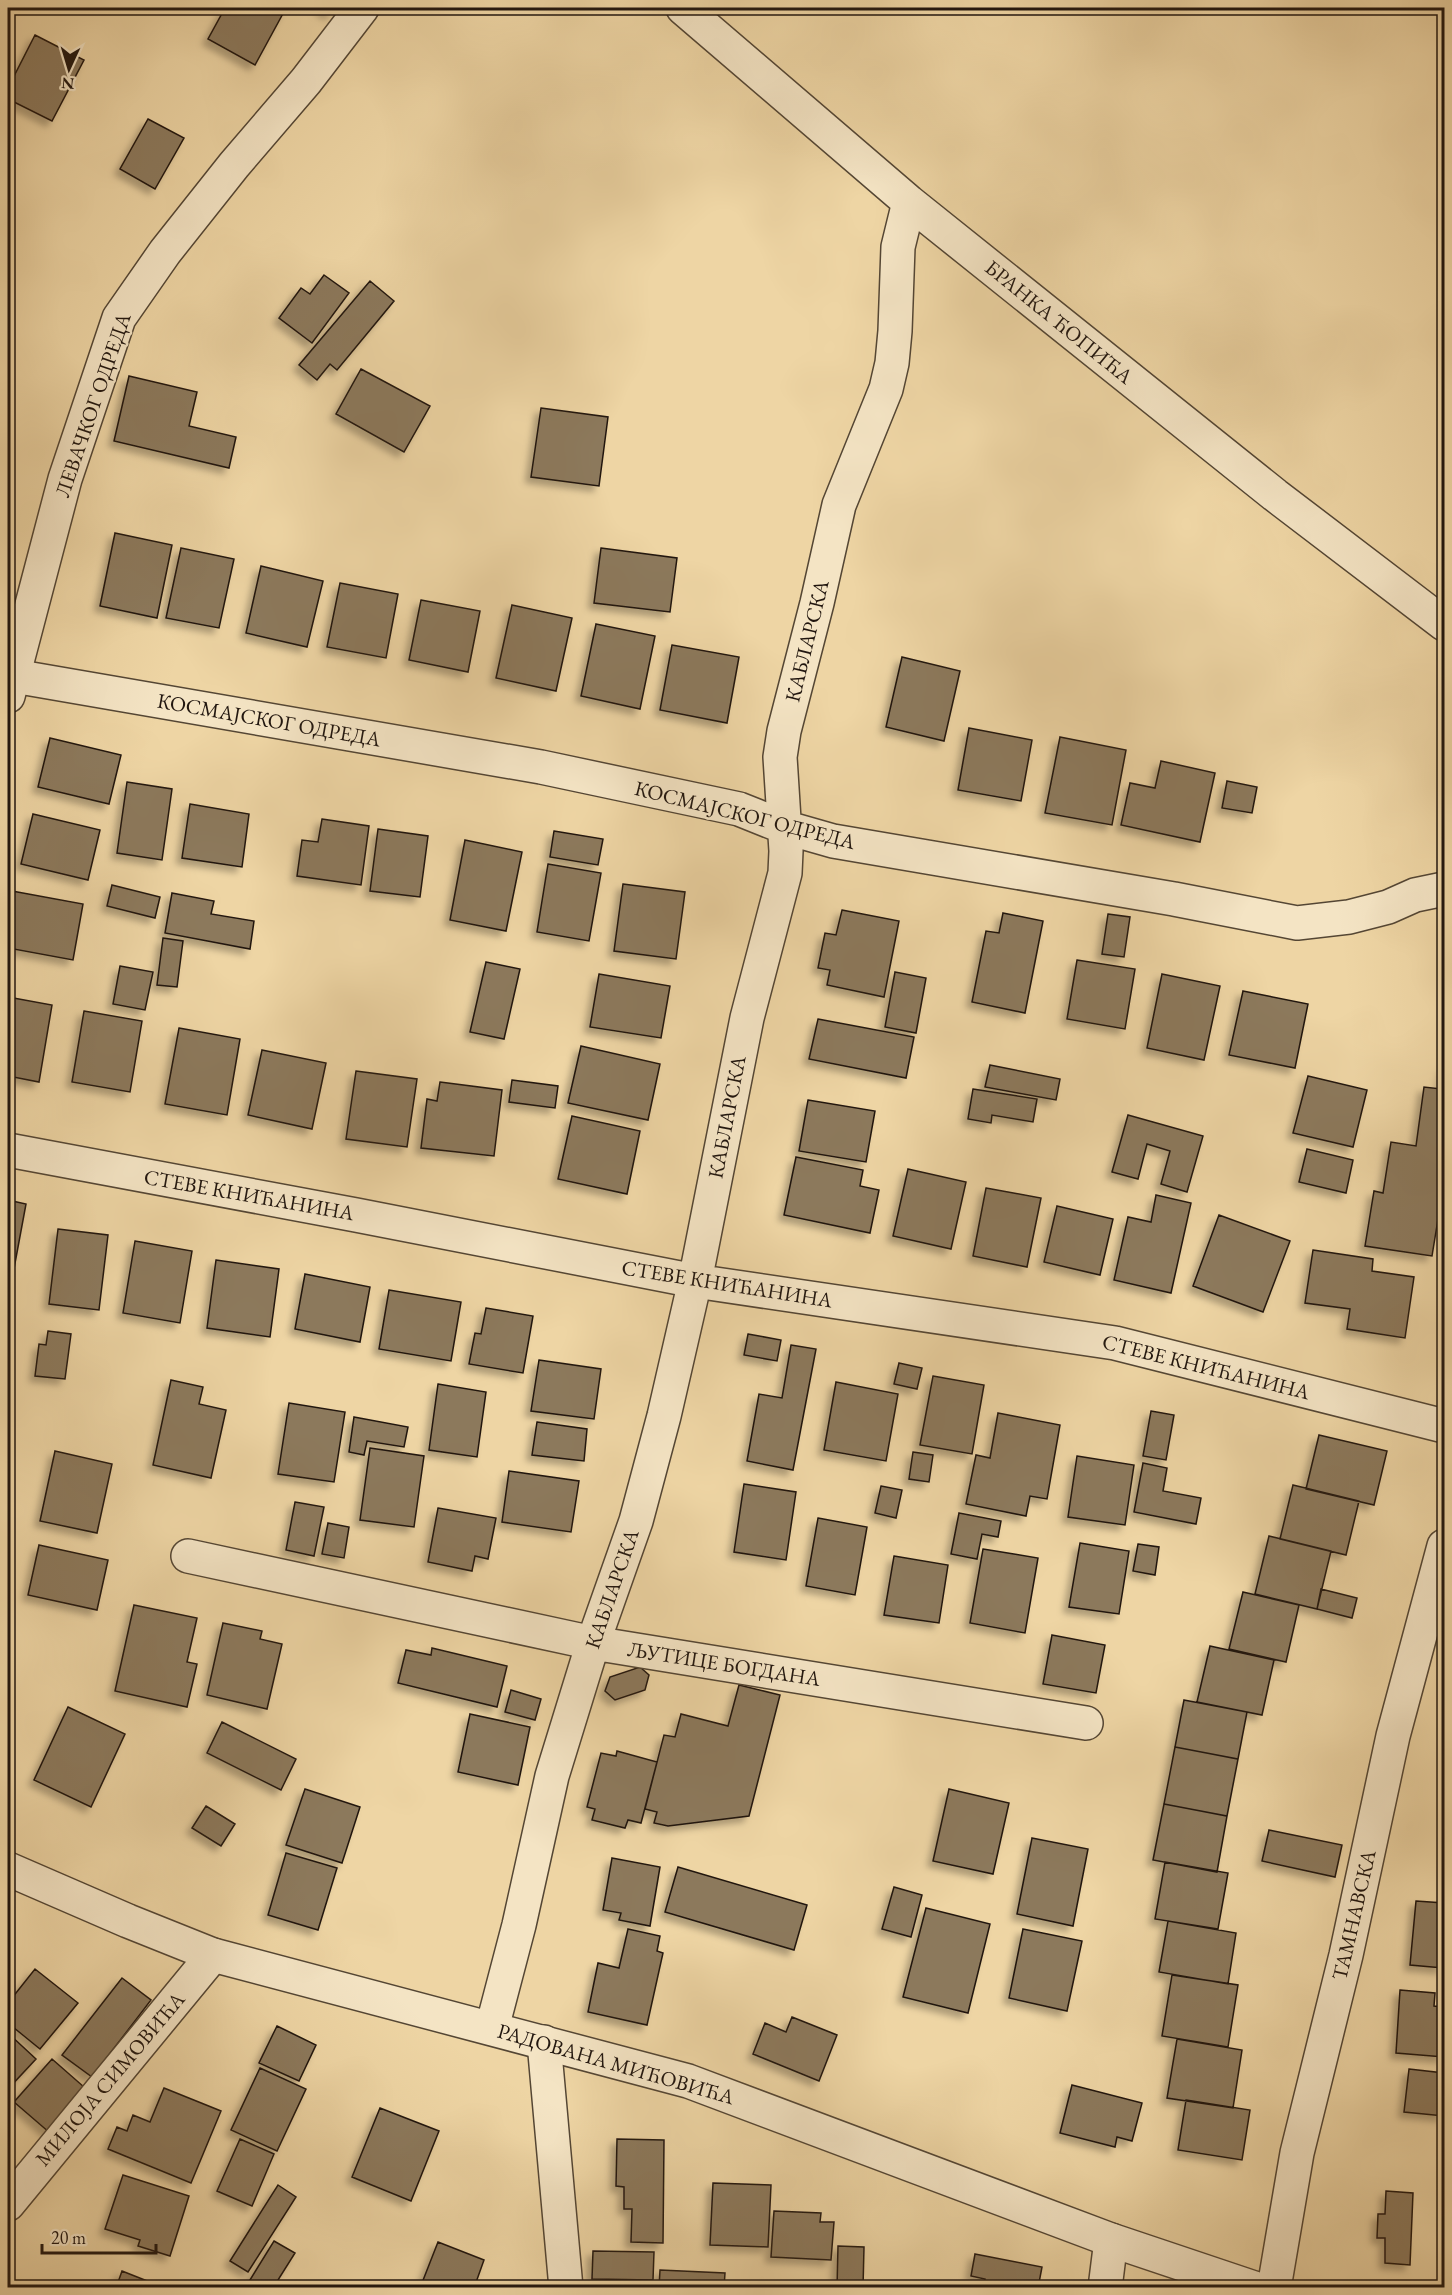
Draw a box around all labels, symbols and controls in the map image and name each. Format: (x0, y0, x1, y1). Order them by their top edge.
north arrow (39, 39, 99, 99)
text: N (61, 73, 75, 94)
street label: БРАНКА ЋОПИЋА (980, 254, 1139, 390)
street label: ЛЕВАЧКОГ ОДРЕДА (48, 309, 137, 500)
street label: КАБЛАРСКА (778, 577, 835, 705)
street label: КОСМАЈСКОГ ОДРЕДА (155, 687, 383, 753)
street label: КОСМАЈСКОГ ОДРЕДА (632, 774, 859, 855)
street label: КАБЛАРСКА (701, 1053, 752, 1181)
street label: СТЕВЕ КНИЋАНИНА (142, 1163, 357, 1226)
street label: СТЕВЕ КНИЋАНИНА (620, 1254, 835, 1314)
street label: СТЕВЕ КНИЋАНИНА (1100, 1328, 1313, 1405)
street label: КАБЛАРСКА (578, 1525, 645, 1652)
street label: ЉУТИЦЕ БОГДАНА (626, 1635, 823, 1692)
street label: ТАМНАВСКА (1325, 1847, 1382, 1983)
street label: МИЛОЈА СИМОВИЋА (29, 1986, 191, 2171)
street label: РАДОВАНА МИЋОВИЋА (495, 2017, 738, 2110)
scale bar (42, 2217, 156, 2255)
text: 20 m (51, 2226, 86, 2249)

